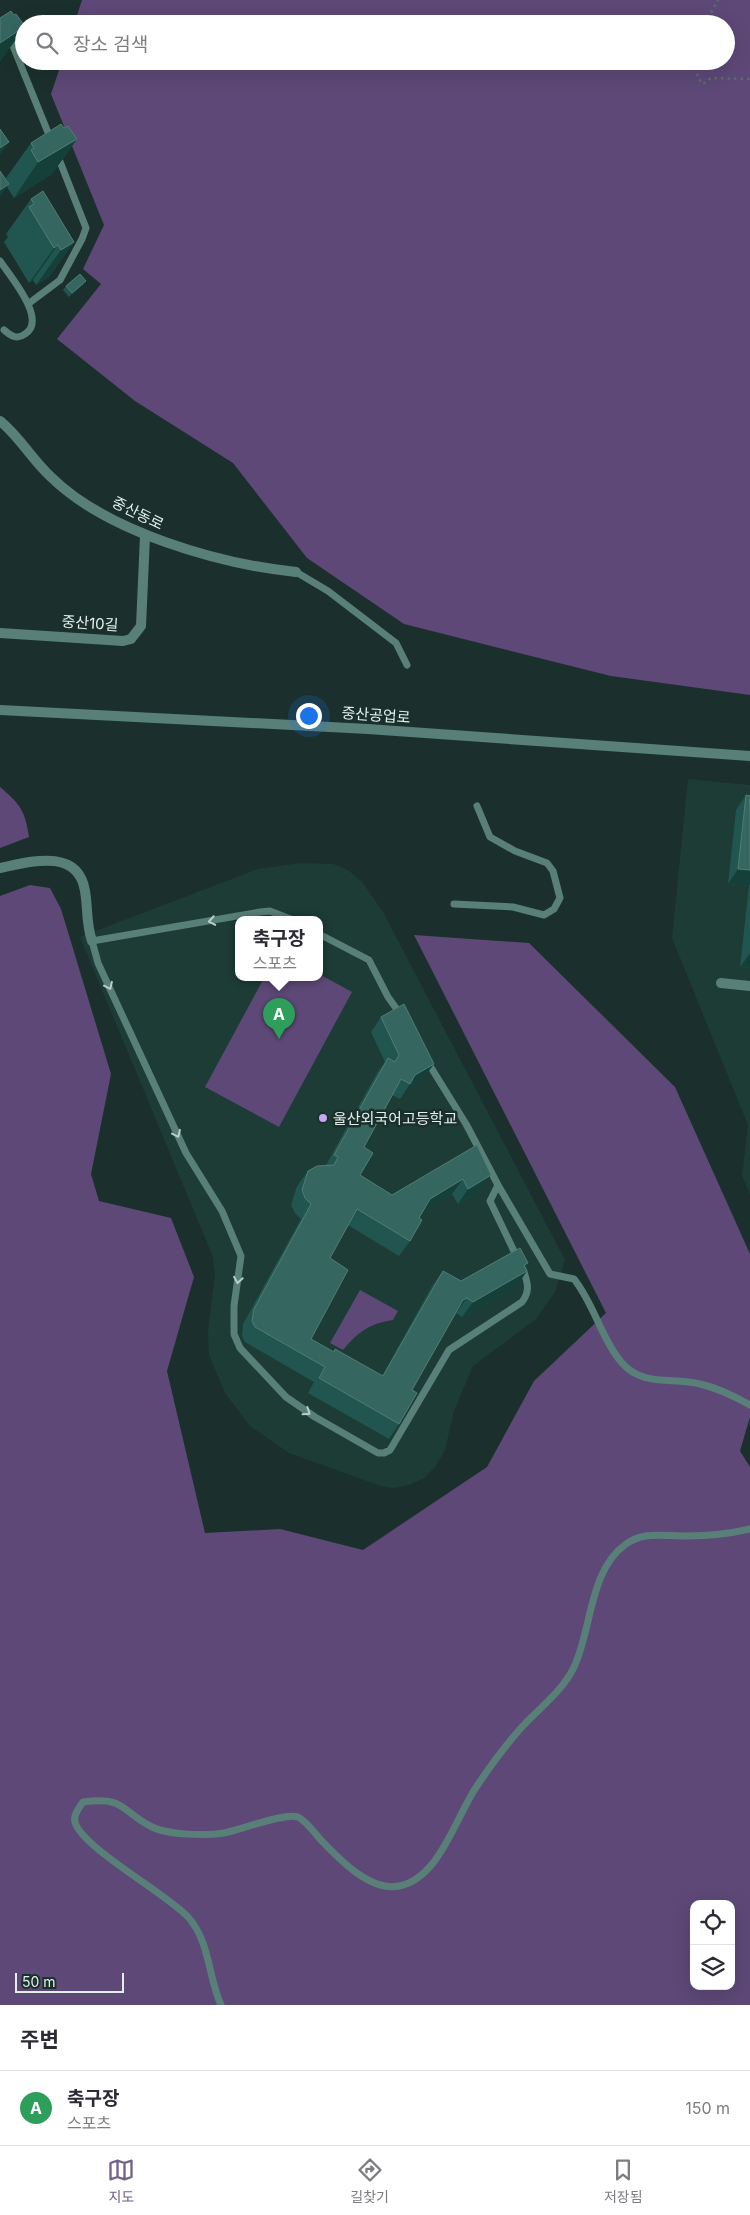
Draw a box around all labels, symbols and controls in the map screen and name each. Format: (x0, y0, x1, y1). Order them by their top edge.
search box (15, 15, 735, 70)
icon: search (33, 29, 61, 57)
text: 장소 검색 (73, 33, 148, 56)
street label: 중산동로 (109, 492, 167, 534)
street label: 중산10길 (61, 612, 119, 634)
your location (296, 703, 322, 729)
street label: 중산공업로 (341, 703, 411, 727)
one-way arrow (208, 915, 217, 925)
popup (235, 916, 323, 981)
text: 축구장 (253, 927, 305, 950)
text: 스포츠 (253, 953, 297, 973)
one-way arrow (103, 981, 114, 990)
pin: A (263, 998, 295, 1039)
place label: 울산외국어고등학교 (333, 1109, 457, 1128)
marker: 울산외국어고등학교 (317, 1112, 329, 1124)
one-way arrow (171, 1129, 181, 1138)
one-way arrow (233, 1276, 244, 1284)
one-way arrow (301, 1406, 311, 1415)
map controls (690, 1900, 735, 1990)
button: locate (690, 1900, 735, 1945)
button: layers (690, 1945, 735, 1990)
scale bar (15, 1970, 124, 1993)
text: 50 m (22, 1973, 56, 1990)
text: 주변 (20, 2027, 59, 2052)
text: 축구장 (67, 2087, 119, 2110)
text: A (30, 2098, 42, 2118)
text: 150 m (685, 2098, 730, 2118)
text: 스포츠 (67, 2113, 111, 2133)
tab: 지도 (107, 2156, 135, 2206)
tab: 길찾기 (350, 2156, 389, 2206)
tab: 저장됨 (604, 2156, 643, 2206)

